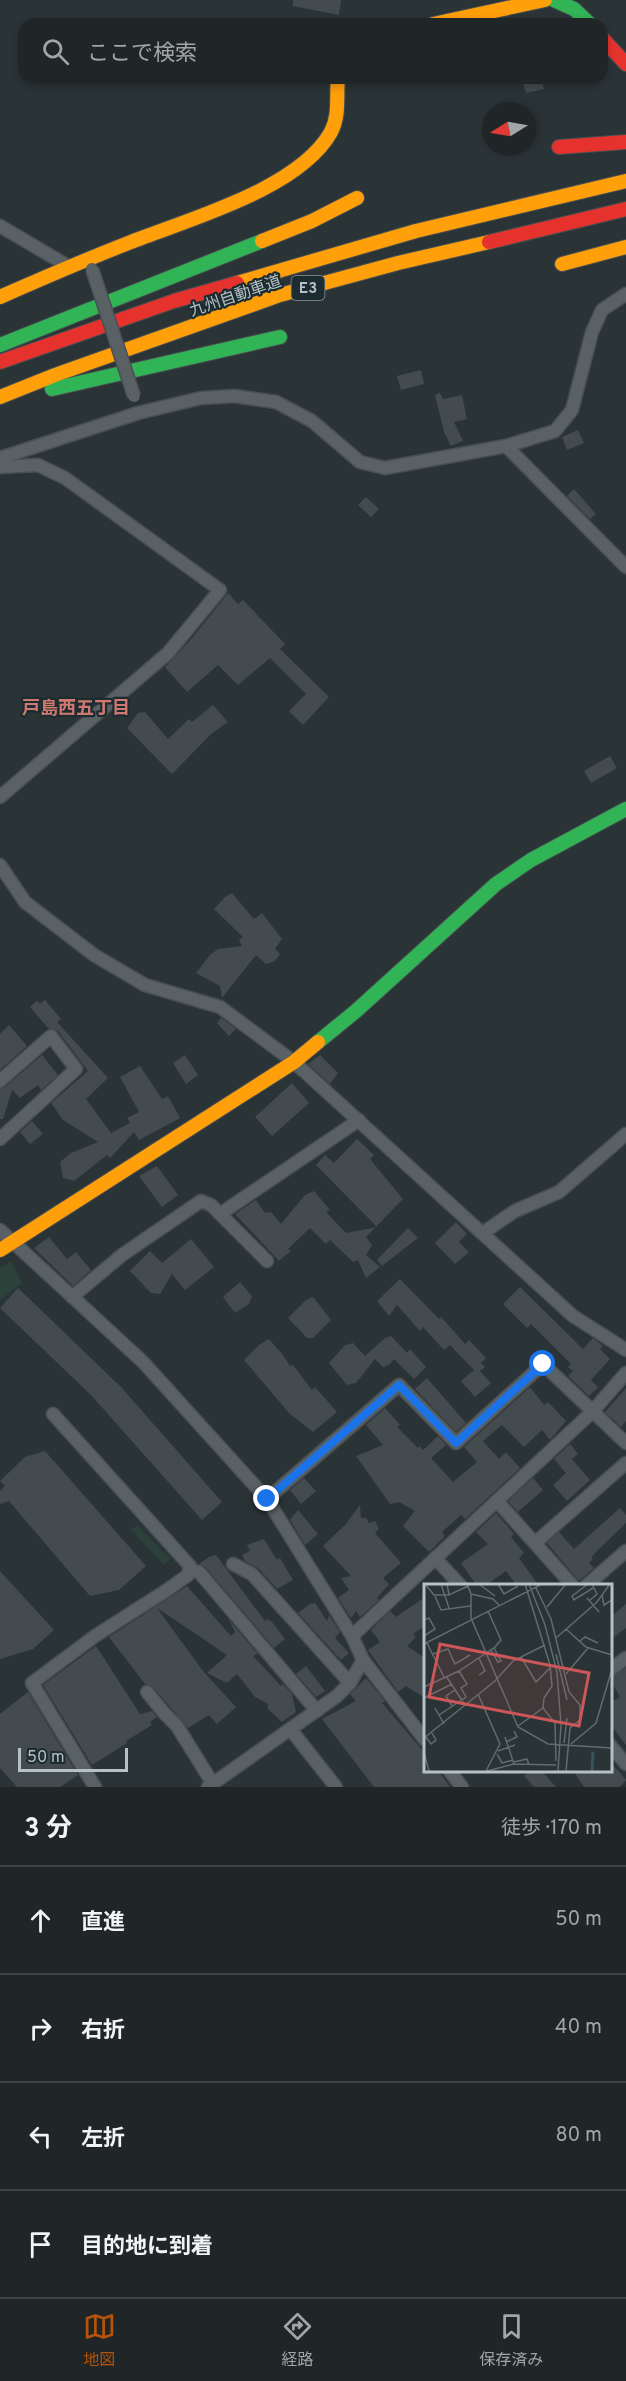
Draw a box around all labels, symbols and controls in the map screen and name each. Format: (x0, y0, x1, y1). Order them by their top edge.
search box (18, 18, 608, 84)
icon: search (39, 35, 72, 68)
text: ここで検索 (87, 41, 197, 68)
north arrow (482, 102, 536, 156)
street label: 九州自動車道 (187, 272, 284, 322)
road number: E3 (292, 276, 324, 300)
district label: 戸島西五丁目 (22, 698, 130, 721)
route start (529, 1350, 555, 1376)
route end (253, 1485, 279, 1511)
inset map (424, 1584, 611, 1772)
scale bar (18, 1745, 128, 1772)
text: 50 m (27, 1748, 65, 1768)
text: 3 分 (24, 1813, 72, 1846)
text: 徒歩 · 170 m (501, 1816, 602, 1842)
icon: ahead (24, 1904, 57, 1937)
text: 50 m (555, 1907, 602, 1933)
text: 直進 (81, 1910, 125, 1937)
icon: right (24, 2012, 57, 2045)
text: 40 m (555, 2015, 602, 2041)
text: 右折 (81, 2018, 125, 2045)
icon: left (24, 2120, 57, 2153)
text: 80 m (556, 2123, 602, 2149)
text: 左折 (81, 2126, 125, 2153)
icon: arrive (24, 2228, 57, 2261)
text: 目的地に到着 (81, 2234, 213, 2261)
tab: 地図 (83, 2310, 116, 2371)
tab: 経路 (281, 2310, 314, 2371)
tab: 保存済み (479, 2310, 543, 2371)

